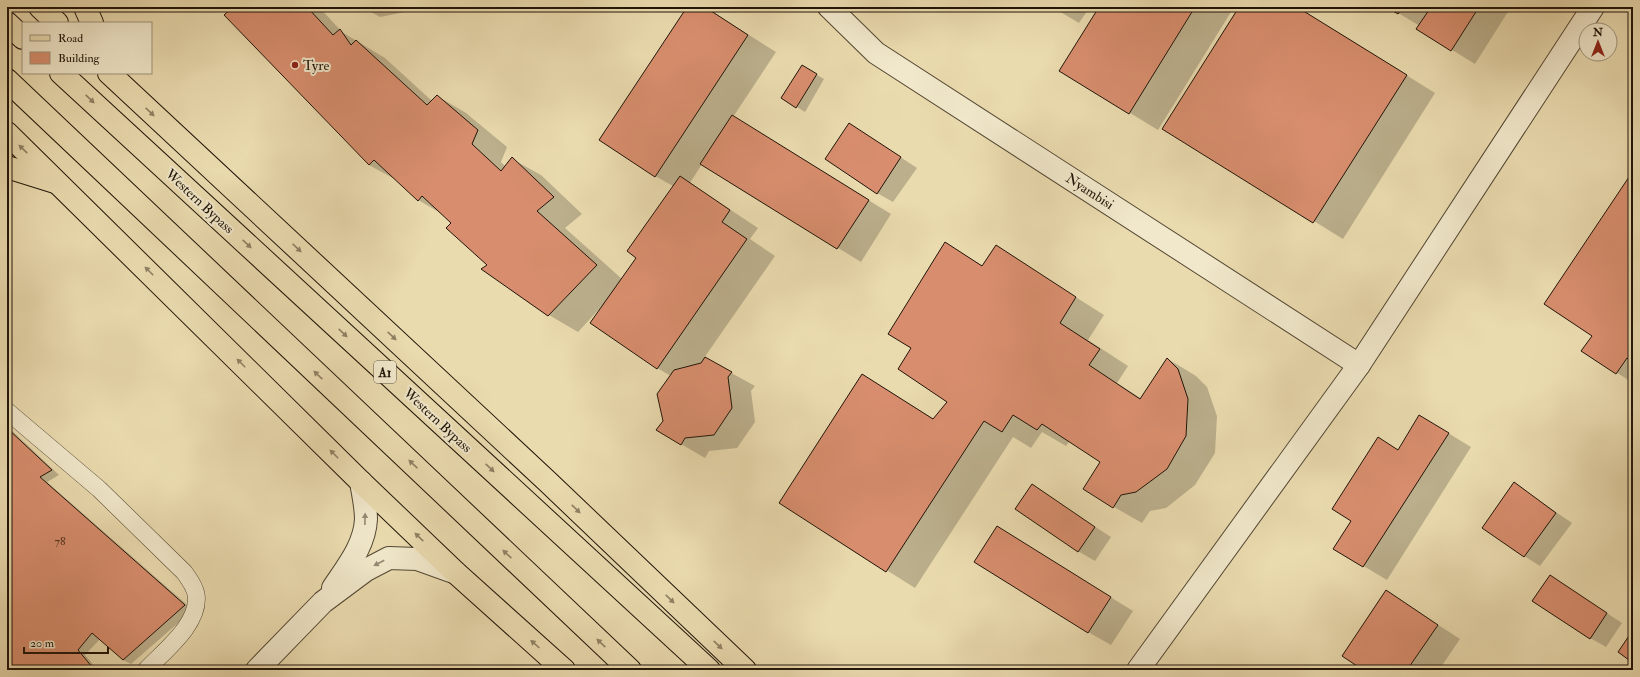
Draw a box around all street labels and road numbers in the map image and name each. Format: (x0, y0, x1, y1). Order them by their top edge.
street label: Western Bypass (161, 165, 237, 238)
street label: Nyambisi (1062, 170, 1117, 214)
road number: A1 (374, 361, 396, 383)
street label: Western Bypass (399, 384, 475, 457)

